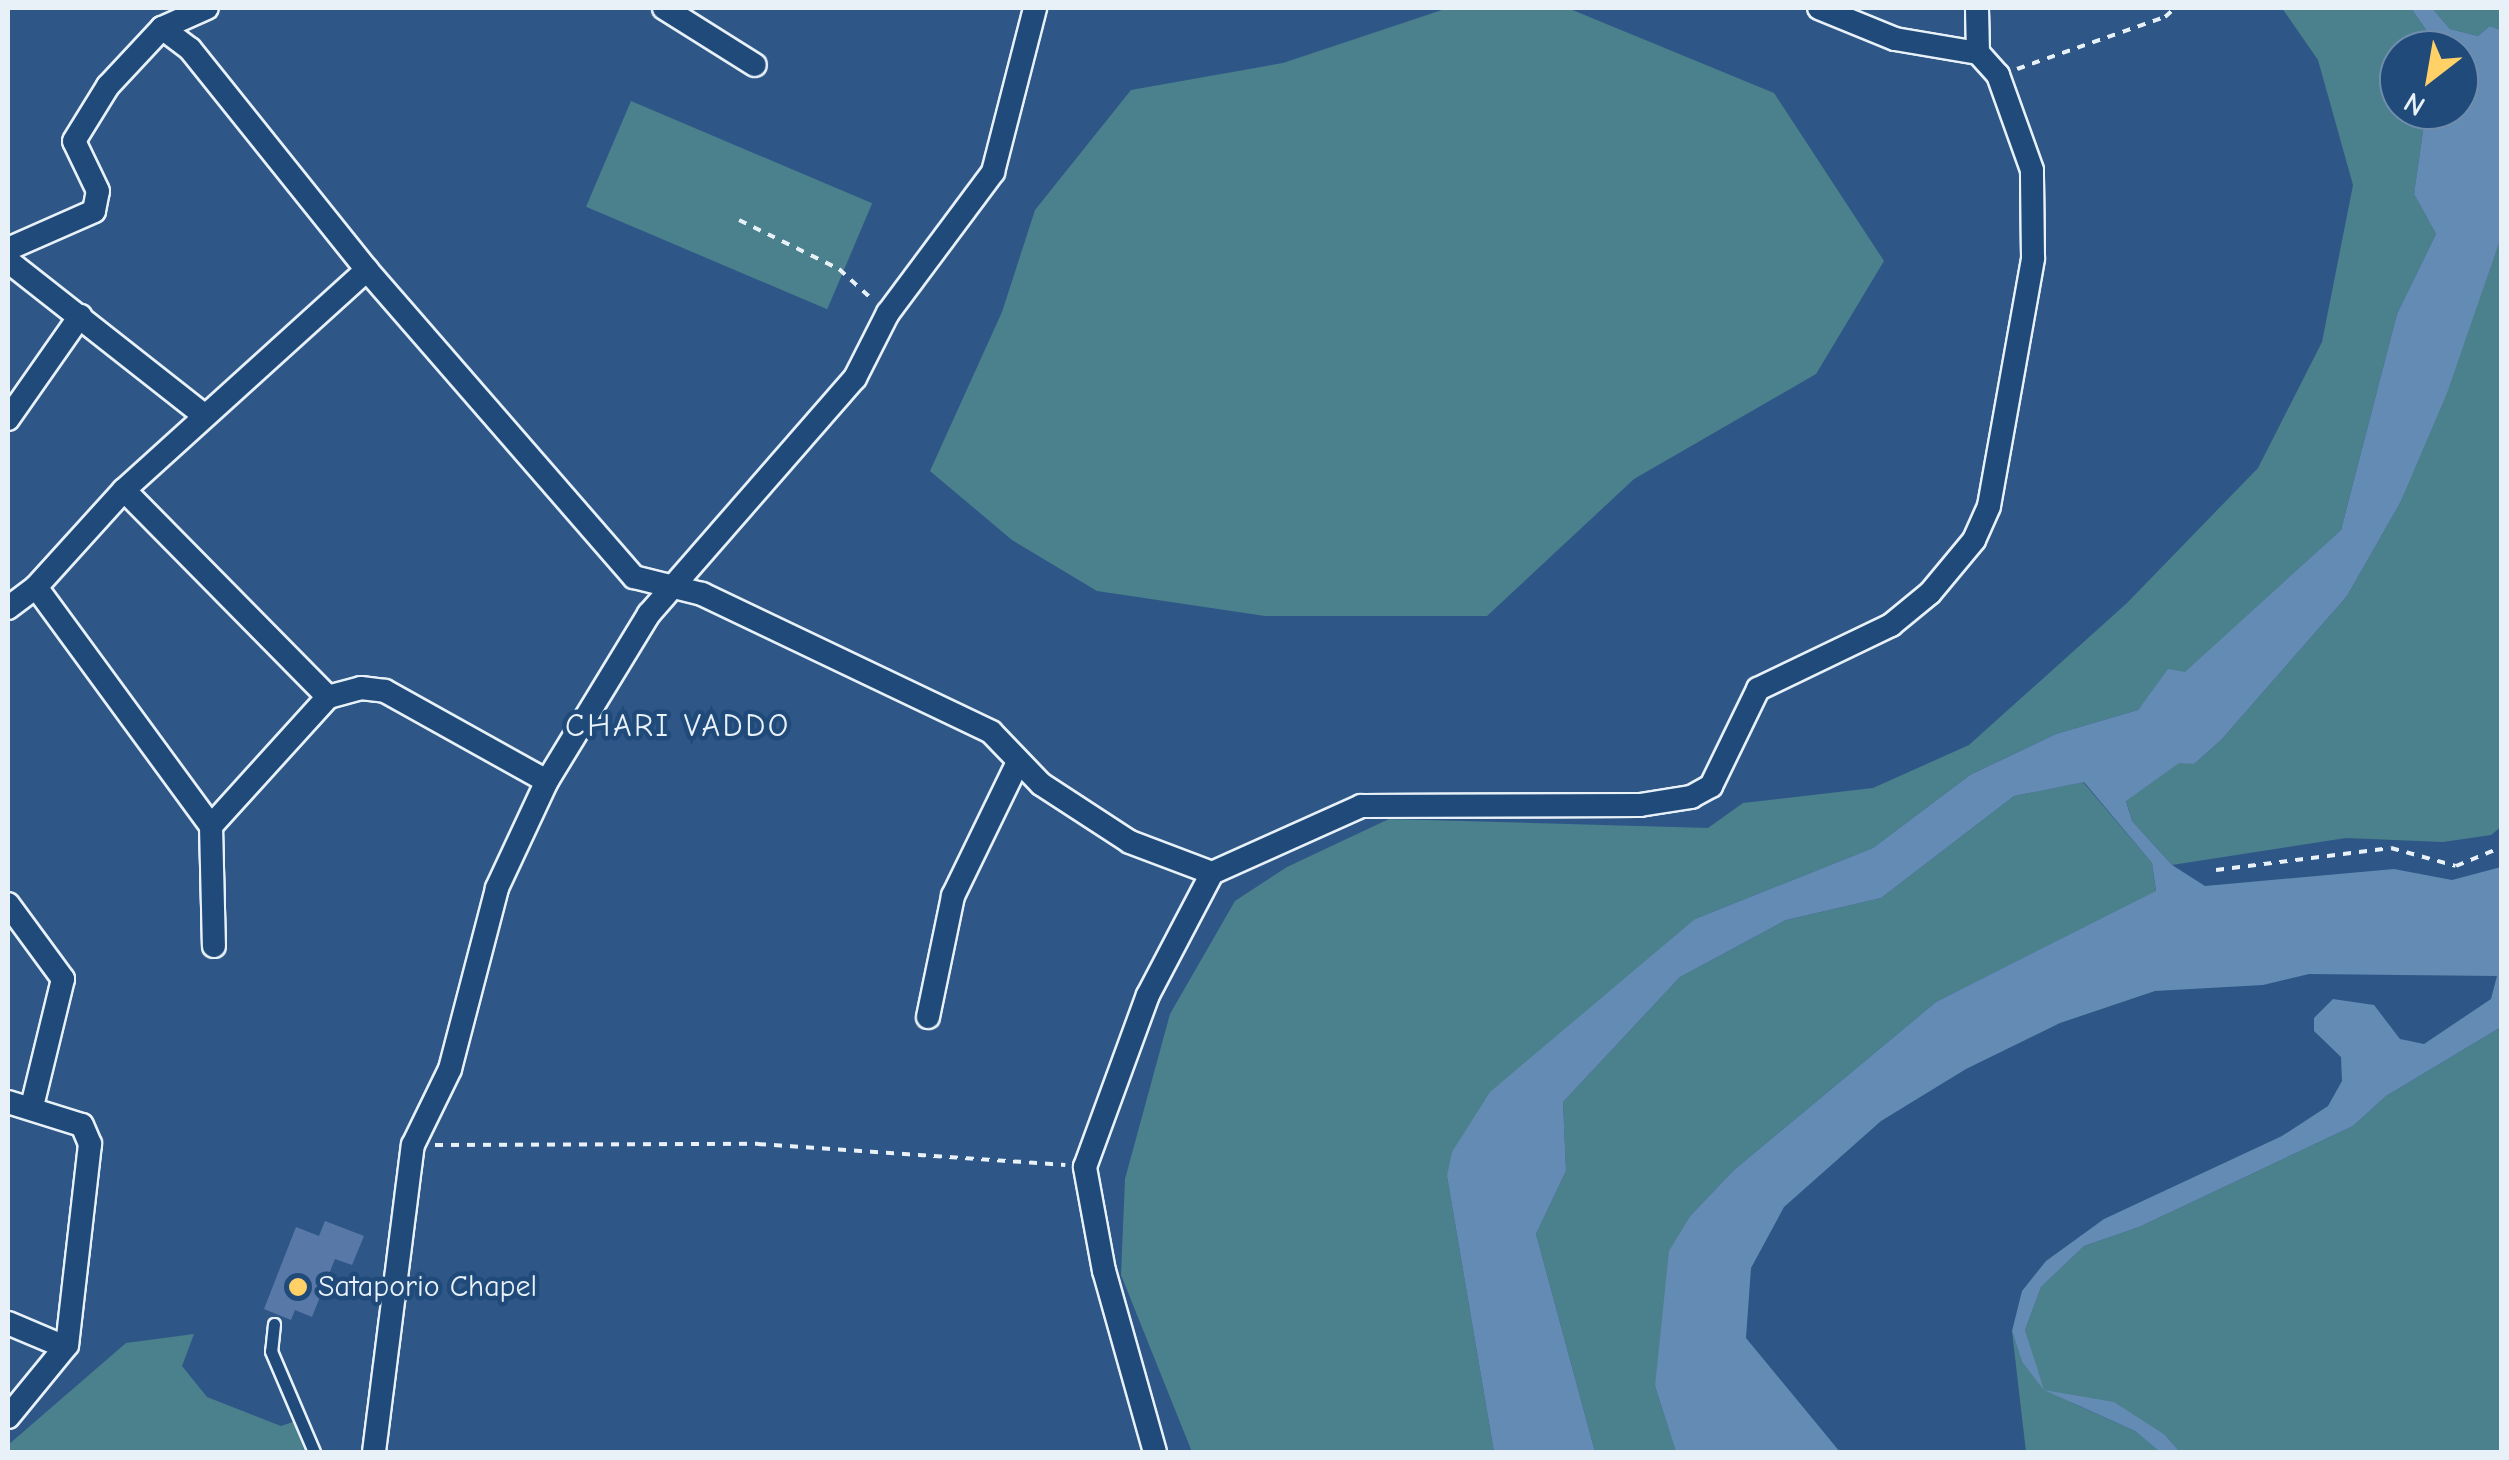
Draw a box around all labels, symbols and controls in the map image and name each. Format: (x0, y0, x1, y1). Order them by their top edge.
north arrow (2379, 30, 2479, 130)
text: N (2399, 86, 2431, 122)
district label: CHARI VADDO (565, 707, 791, 745)
place label: Sataporio Chapel (318, 1269, 537, 1305)
marker: Sataporio Chapel (287, 1276, 309, 1298)

